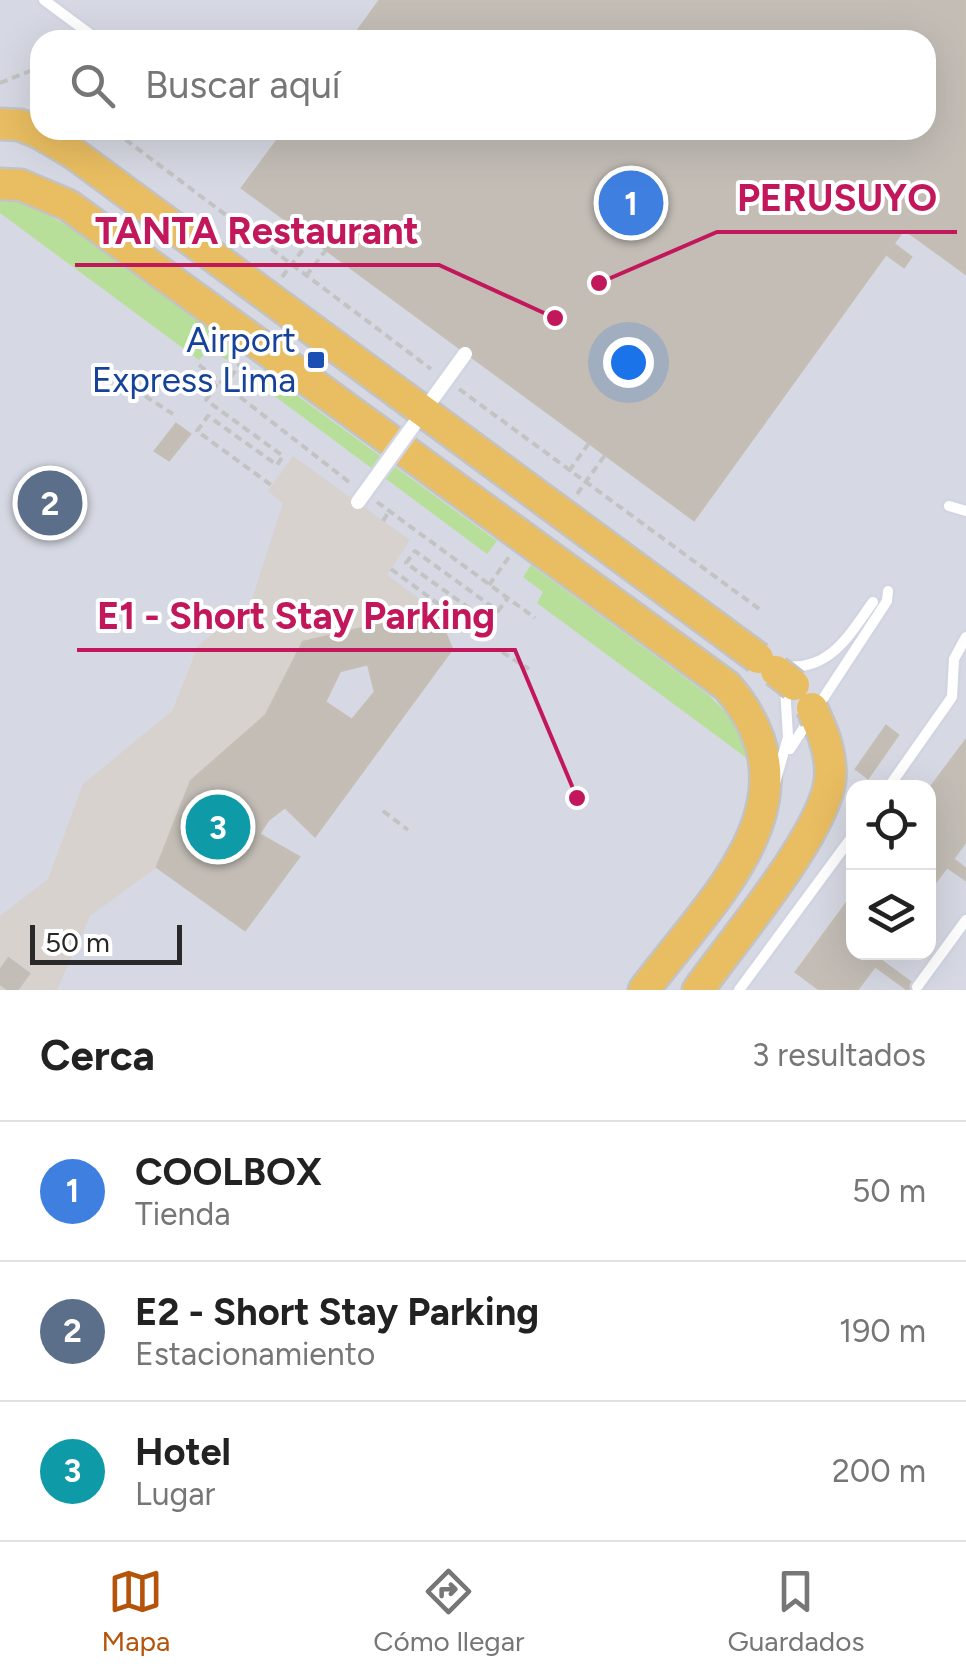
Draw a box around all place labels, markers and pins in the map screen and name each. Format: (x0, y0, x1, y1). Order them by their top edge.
callout: PERUSUYO (717, 164, 957, 232)
pin: 1 (598, 166, 664, 240)
callout: TANTA Restaurant (75, 197, 439, 265)
place label: Airport Express Lima (92, 319, 296, 401)
marker: Airport Express Lima (305, 349, 327, 371)
pin: 2 (18, 466, 82, 540)
callout: E1 - Short Stay Parking (77, 582, 515, 650)
pin: 3 (186, 790, 250, 864)

